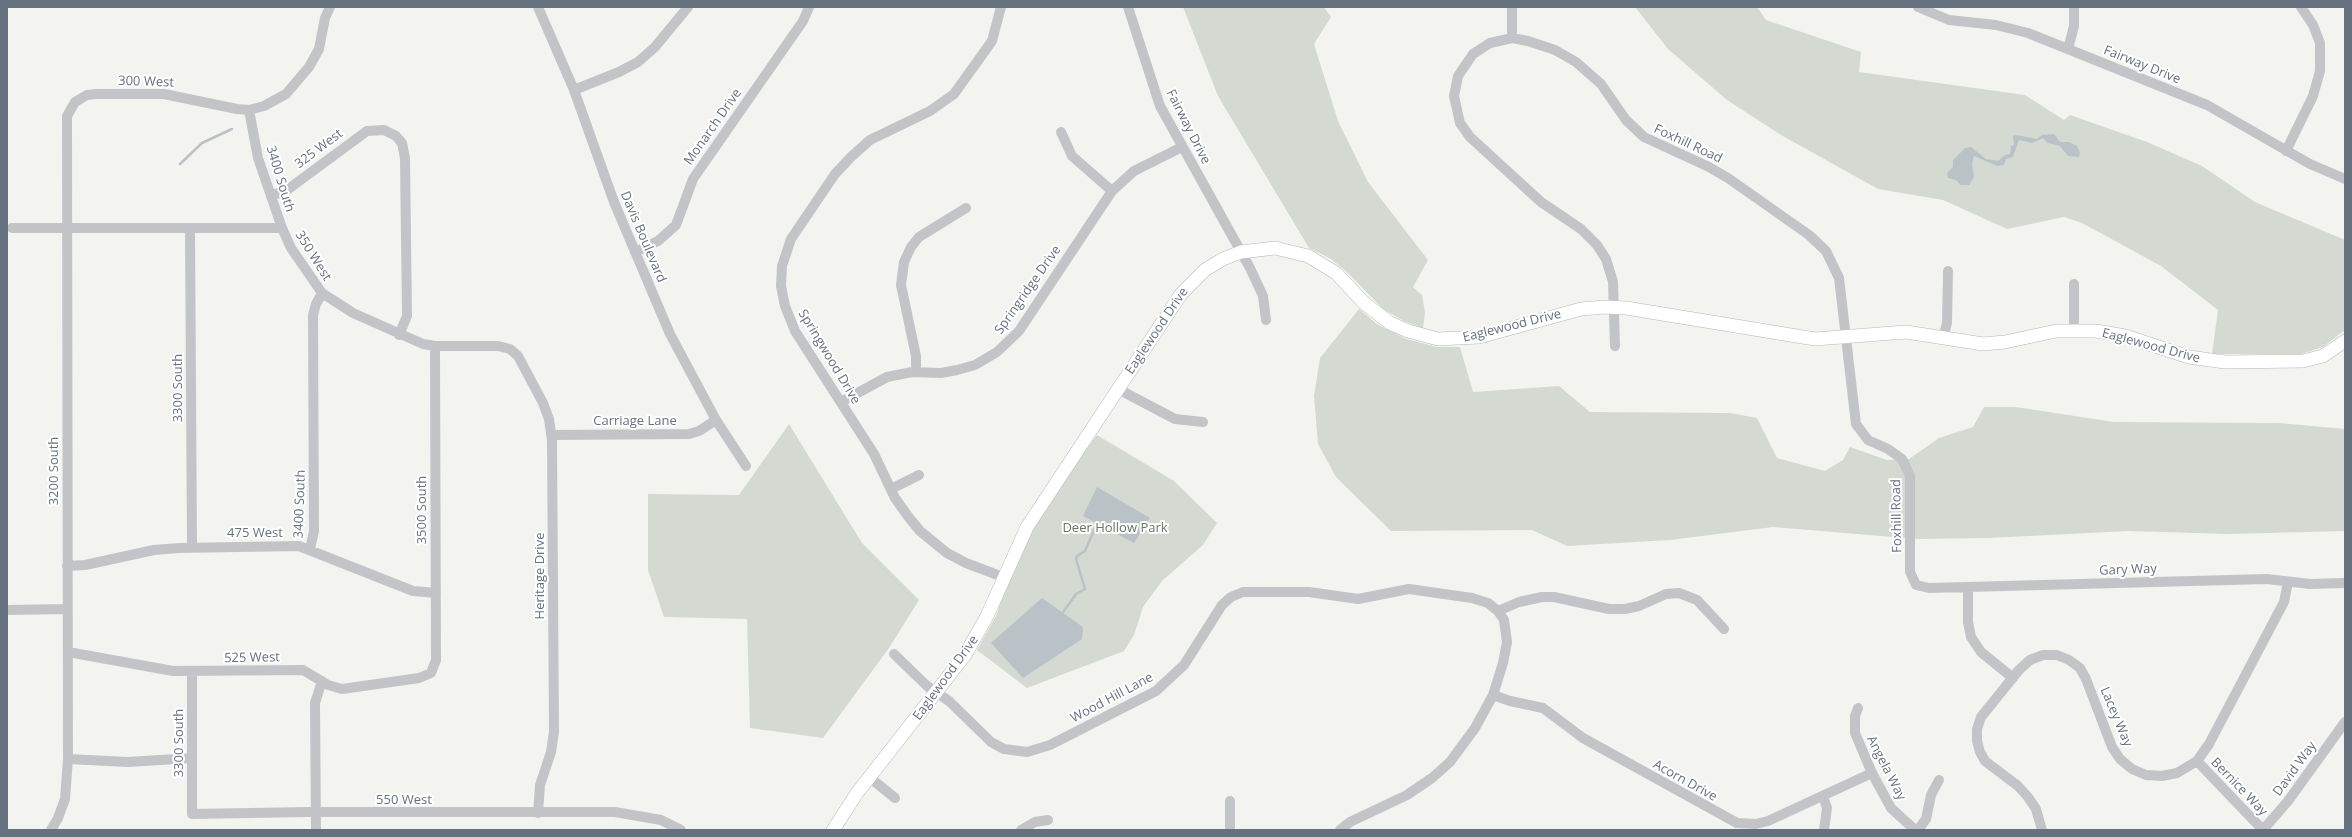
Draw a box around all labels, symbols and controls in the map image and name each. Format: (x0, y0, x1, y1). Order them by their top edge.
street label: Fairway Drive (2101, 42, 2183, 88)
street label: 300 West (118, 73, 174, 91)
street label: Monarch Drive (681, 86, 745, 168)
street label: Fairway Drive (1163, 87, 1213, 167)
street label: Foxhill Road (1651, 121, 1725, 167)
street label: 325 West (292, 126, 346, 172)
street label: 3400 South (263, 144, 297, 214)
street label: Davis Boulevard (617, 189, 669, 285)
street label: 350 West (292, 228, 334, 284)
street label: Springridge Drive (992, 243, 1064, 337)
street label: Eaglewood Drive (1122, 285, 1192, 377)
street label: Eaglewood Drive (1461, 306, 1563, 346)
street label: Springwood Drive (795, 307, 863, 407)
street label: Eaglewood Drive (2100, 325, 2202, 367)
street label: 3300 South (170, 354, 186, 422)
street label: Carriage Lane (593, 413, 677, 429)
street label: 3200 South (46, 437, 62, 505)
street label: 3400 South (291, 469, 309, 539)
street label: 3500 South (414, 476, 430, 544)
street label: Foxhill Road (1889, 479, 1905, 553)
park label: Deer Hollow Park (1062, 520, 1168, 536)
street label: 475 West (227, 525, 283, 541)
street label: Heritage Drive (532, 533, 548, 619)
street label: Gary Way (2099, 561, 2157, 579)
street label: Eaglewood Drive (910, 633, 982, 723)
street label: 525 West (224, 650, 280, 666)
street label: Wood Hill Lane (1068, 670, 1156, 726)
street label: Lacey Way (2096, 685, 2136, 749)
street label: 3300 South (171, 709, 187, 777)
street label: Angela Way (1863, 733, 1909, 803)
street label: David Way (2270, 739, 2320, 799)
street label: Bernice Way (2207, 755, 2271, 819)
street label: Acorn Drive (1650, 757, 1720, 805)
street label: 550 West (376, 792, 432, 808)

